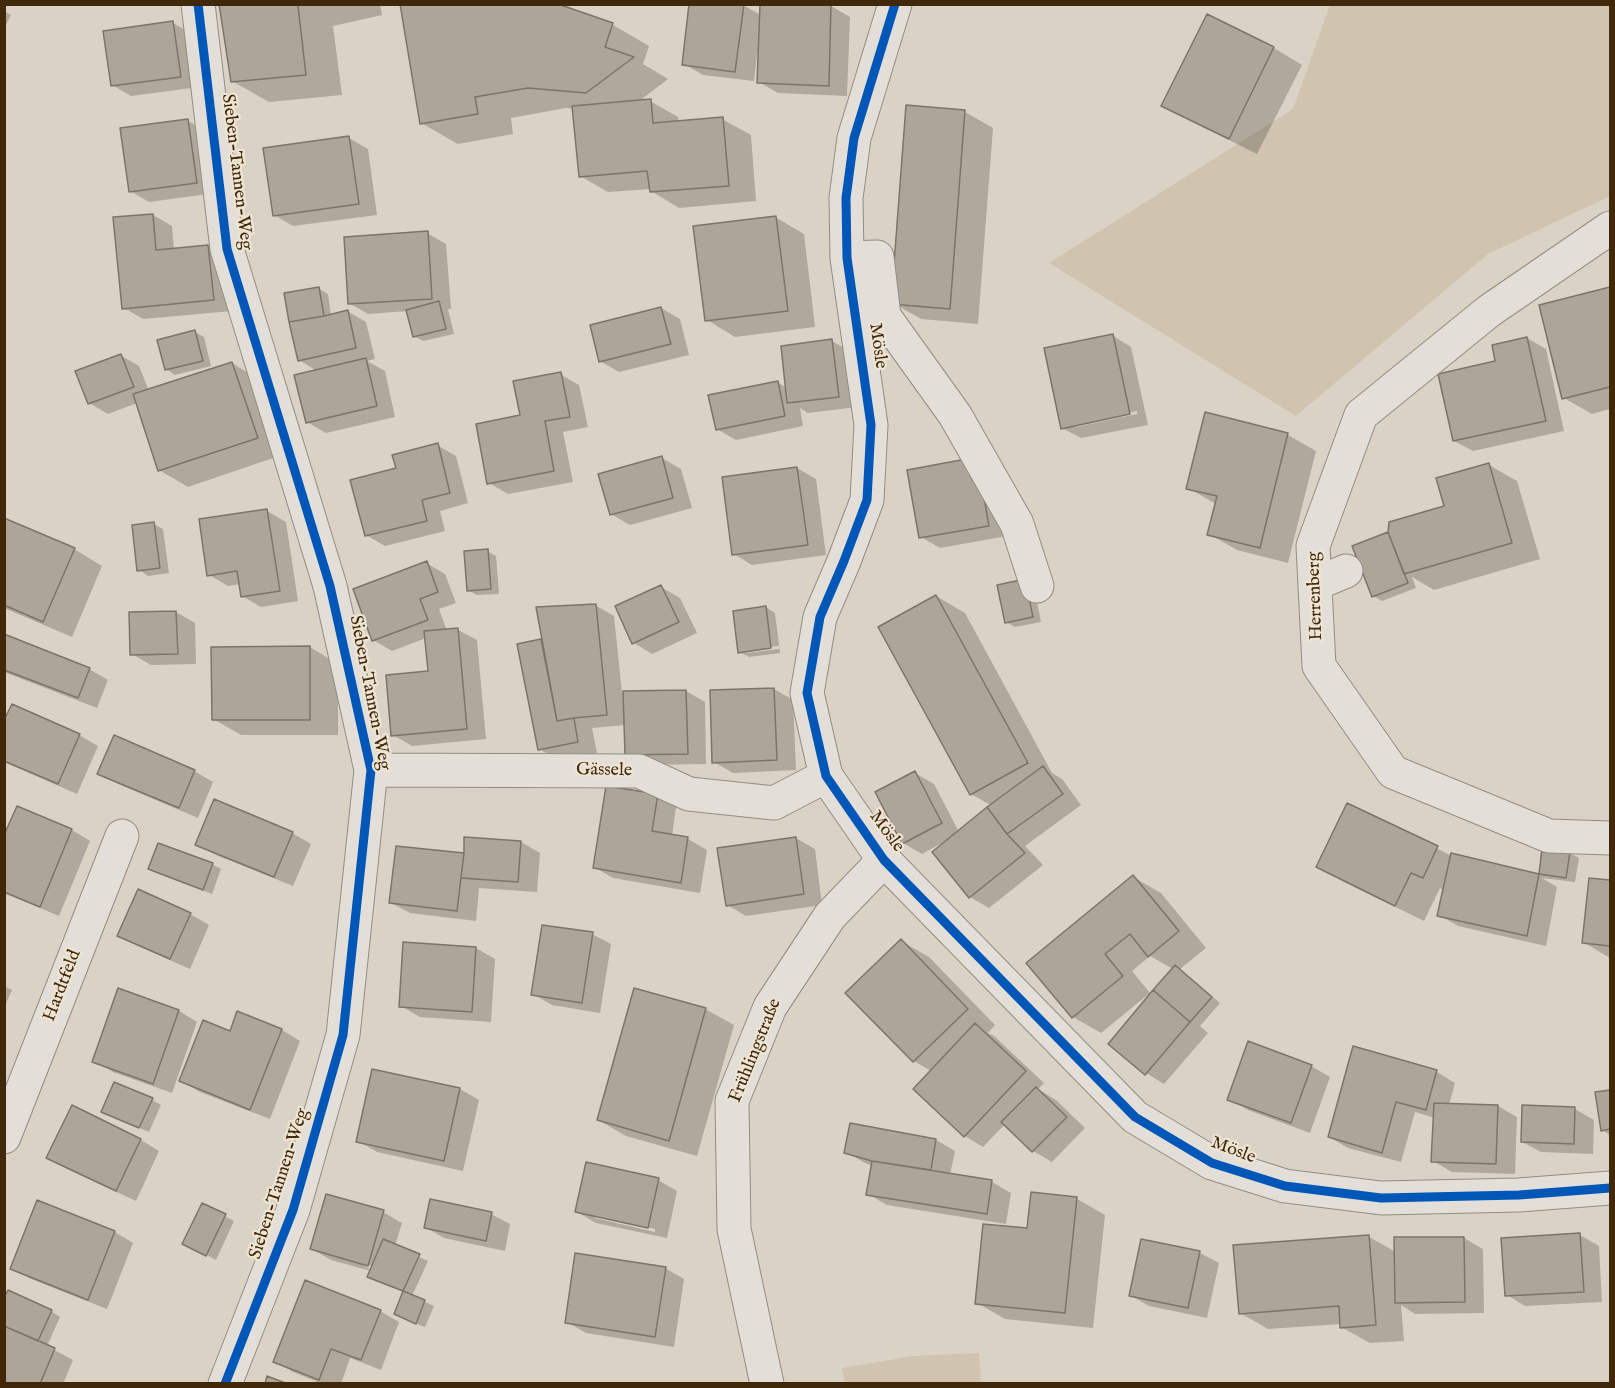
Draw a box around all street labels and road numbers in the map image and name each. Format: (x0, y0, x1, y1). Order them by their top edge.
street label: Sieben-Tannen-Weg (216, 93, 256, 251)
street label: Mösle (863, 322, 891, 370)
street label: Herrenberg (1304, 551, 1328, 641)
street label: Sieben-Tannen-Weg (343, 614, 395, 772)
street label: Gässele (576, 760, 632, 782)
street label: Mösle (864, 807, 908, 857)
street label: Hardtfeld (40, 947, 86, 1025)
street label: Frühlingstraße (725, 996, 787, 1106)
street label: Sieben-Tannen-Weg (245, 1106, 315, 1262)
street label: Mösle (1208, 1133, 1258, 1169)

